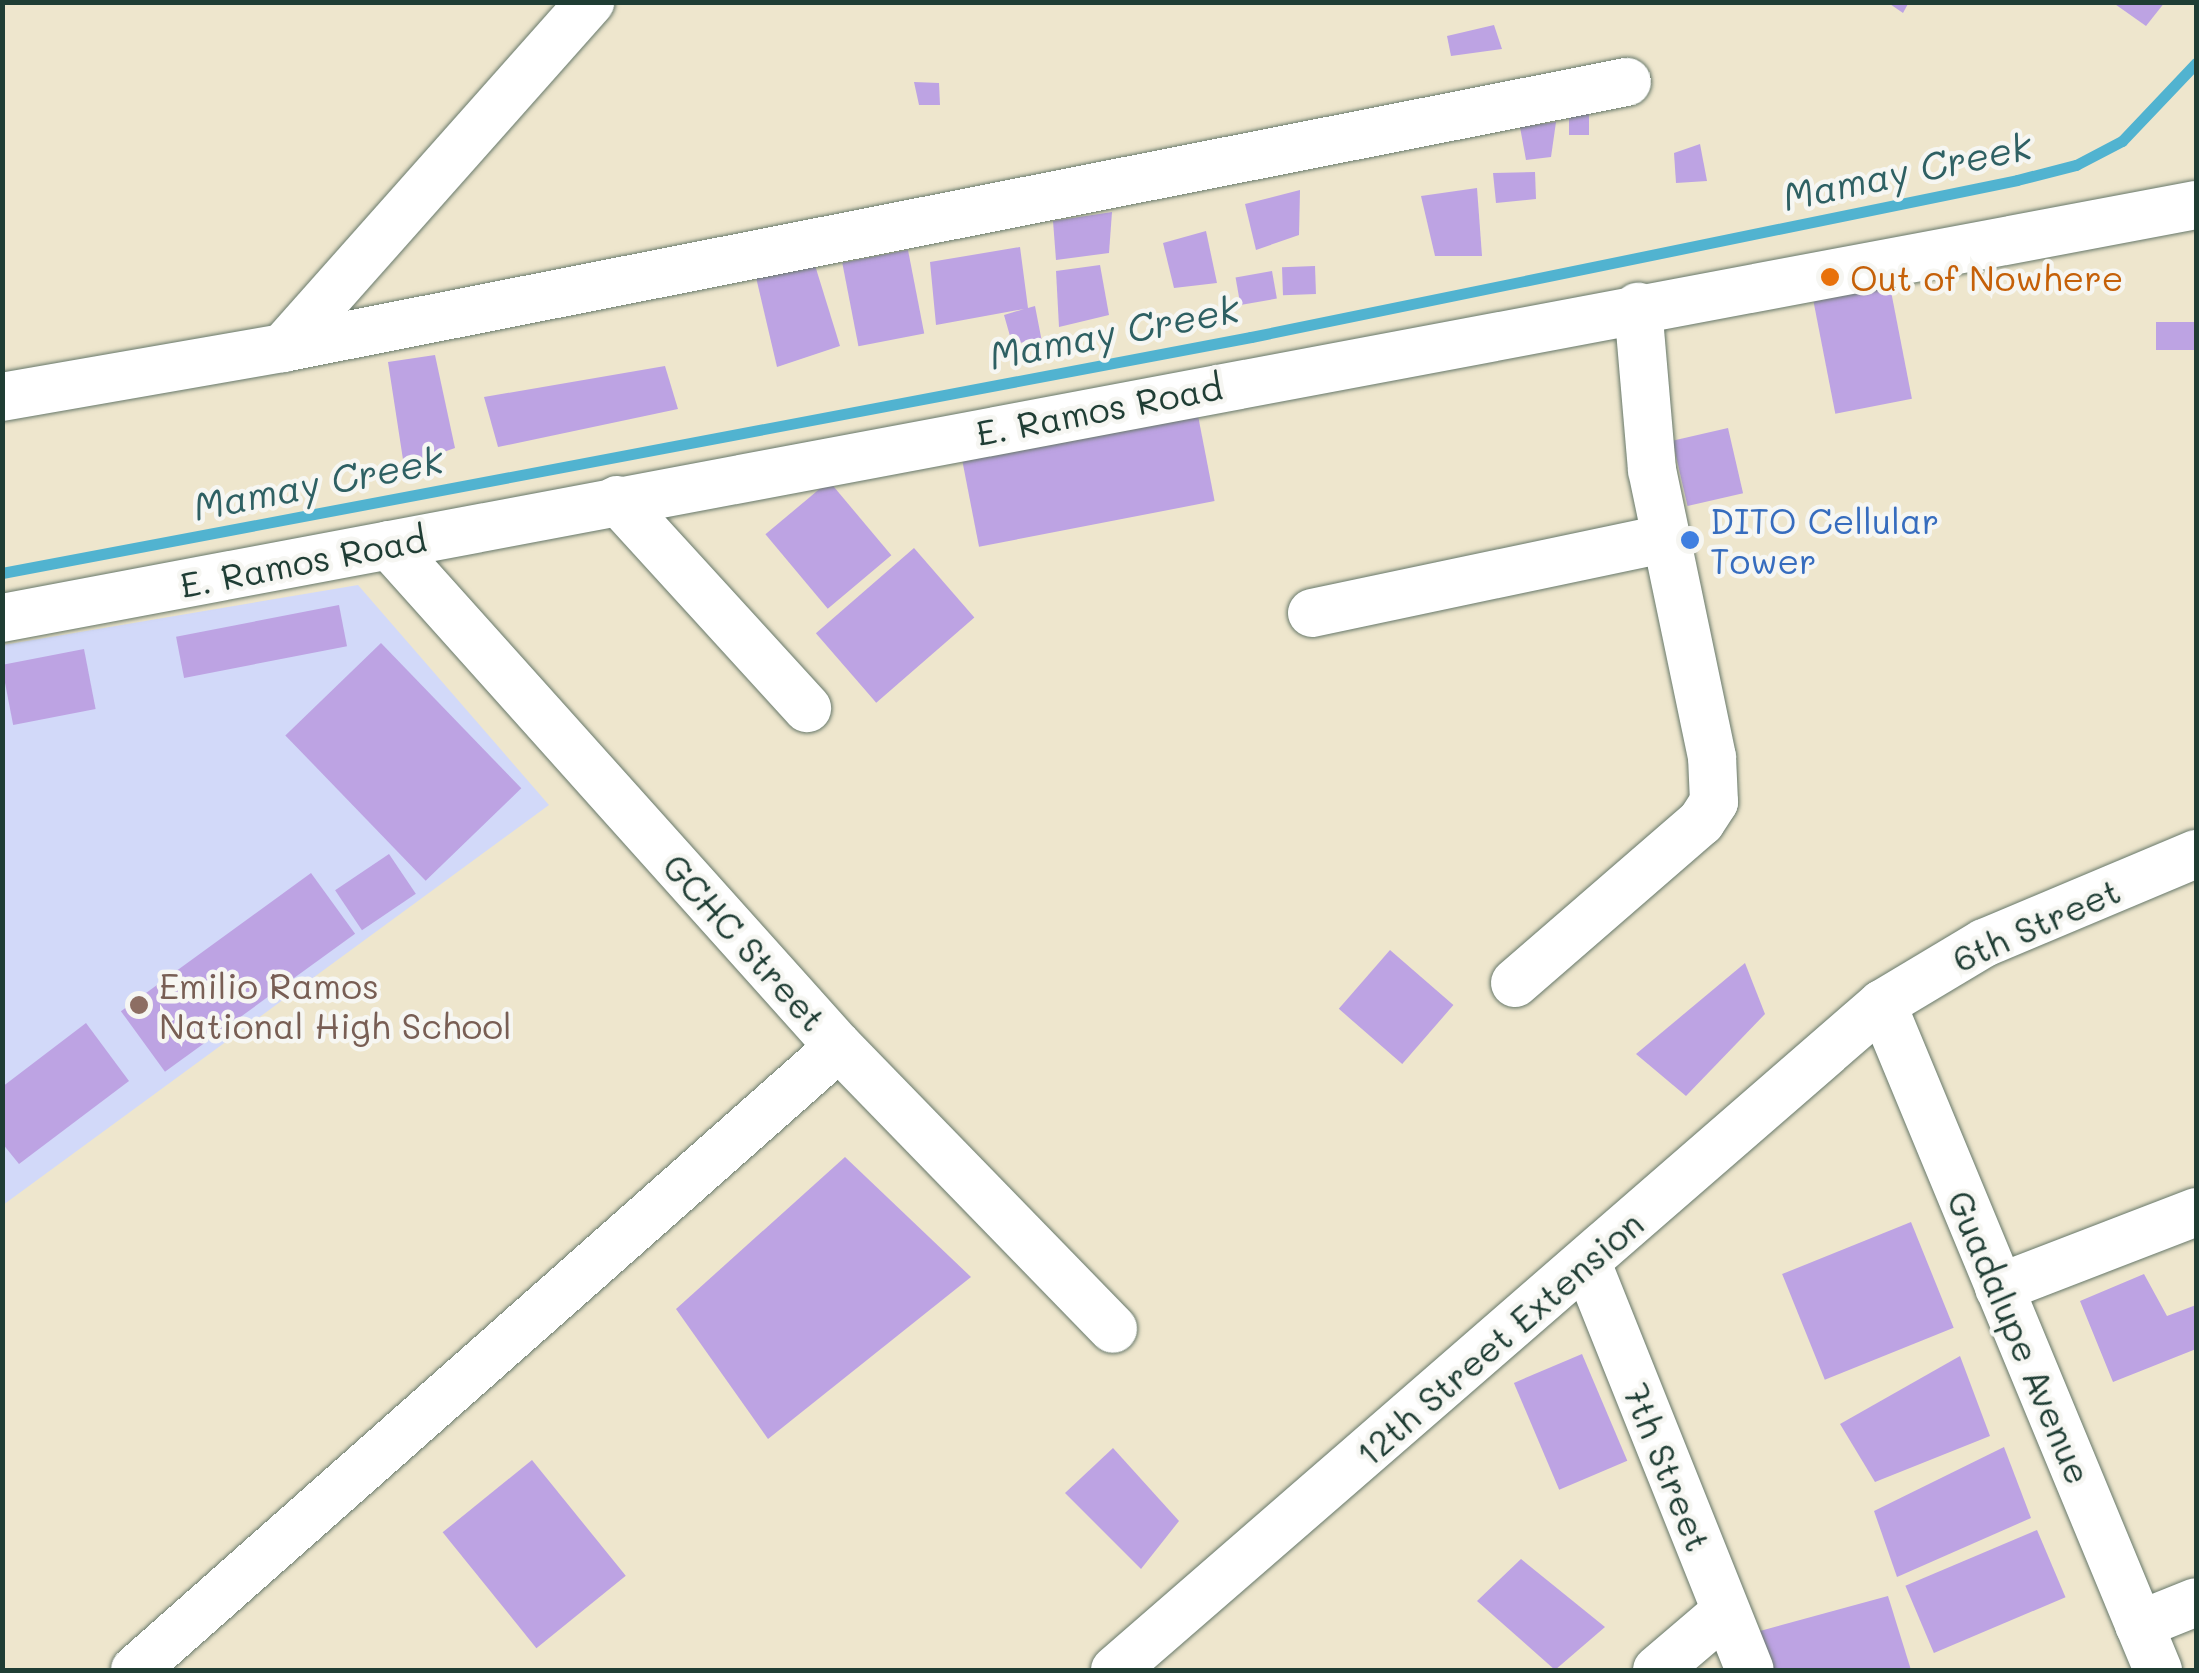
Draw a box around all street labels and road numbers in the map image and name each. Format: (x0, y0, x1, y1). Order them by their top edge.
street label: E. Ramos Road (972, 365, 1226, 453)
street label: E. Ramos Road (176, 517, 430, 605)
street label: GCHC Street (655, 845, 835, 1039)
street label: 6th Street (1946, 868, 2126, 980)
street label: Guadalupe Avenue (1939, 1184, 2101, 1490)
street label: 12th Street Extension (1347, 1202, 1651, 1474)
street label: 7th Street (1615, 1377, 1721, 1557)

